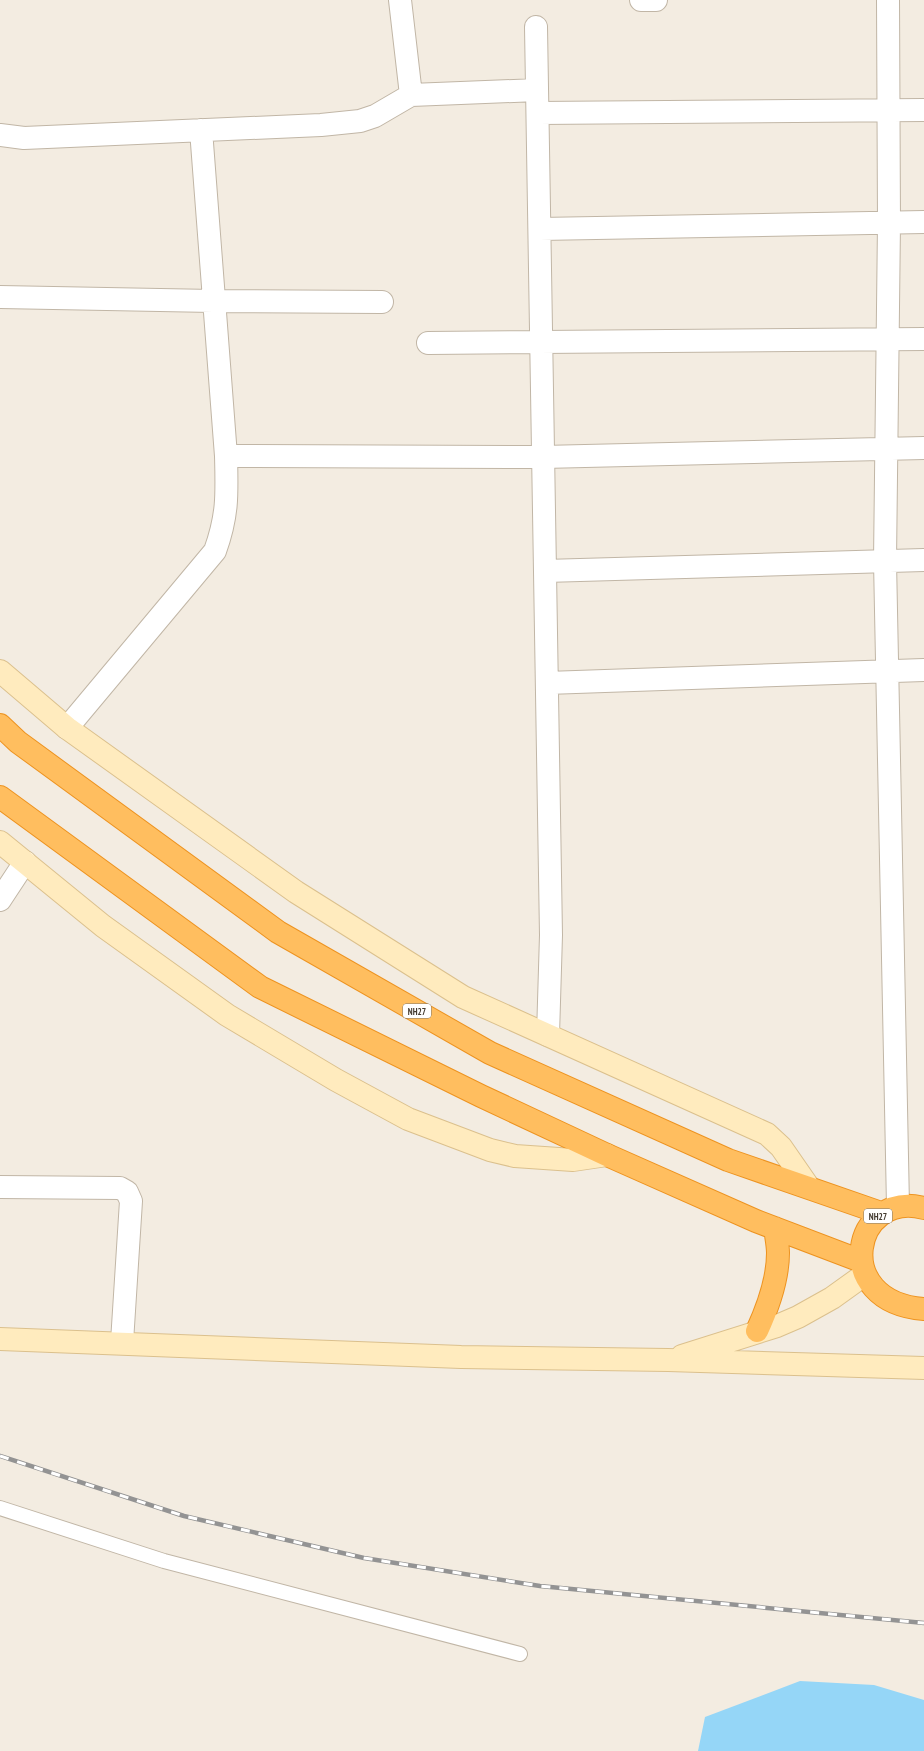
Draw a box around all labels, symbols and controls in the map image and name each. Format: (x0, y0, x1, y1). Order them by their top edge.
road number: NH27 (403, 1004, 431, 1018)
road number: NH27 (864, 1209, 892, 1223)

